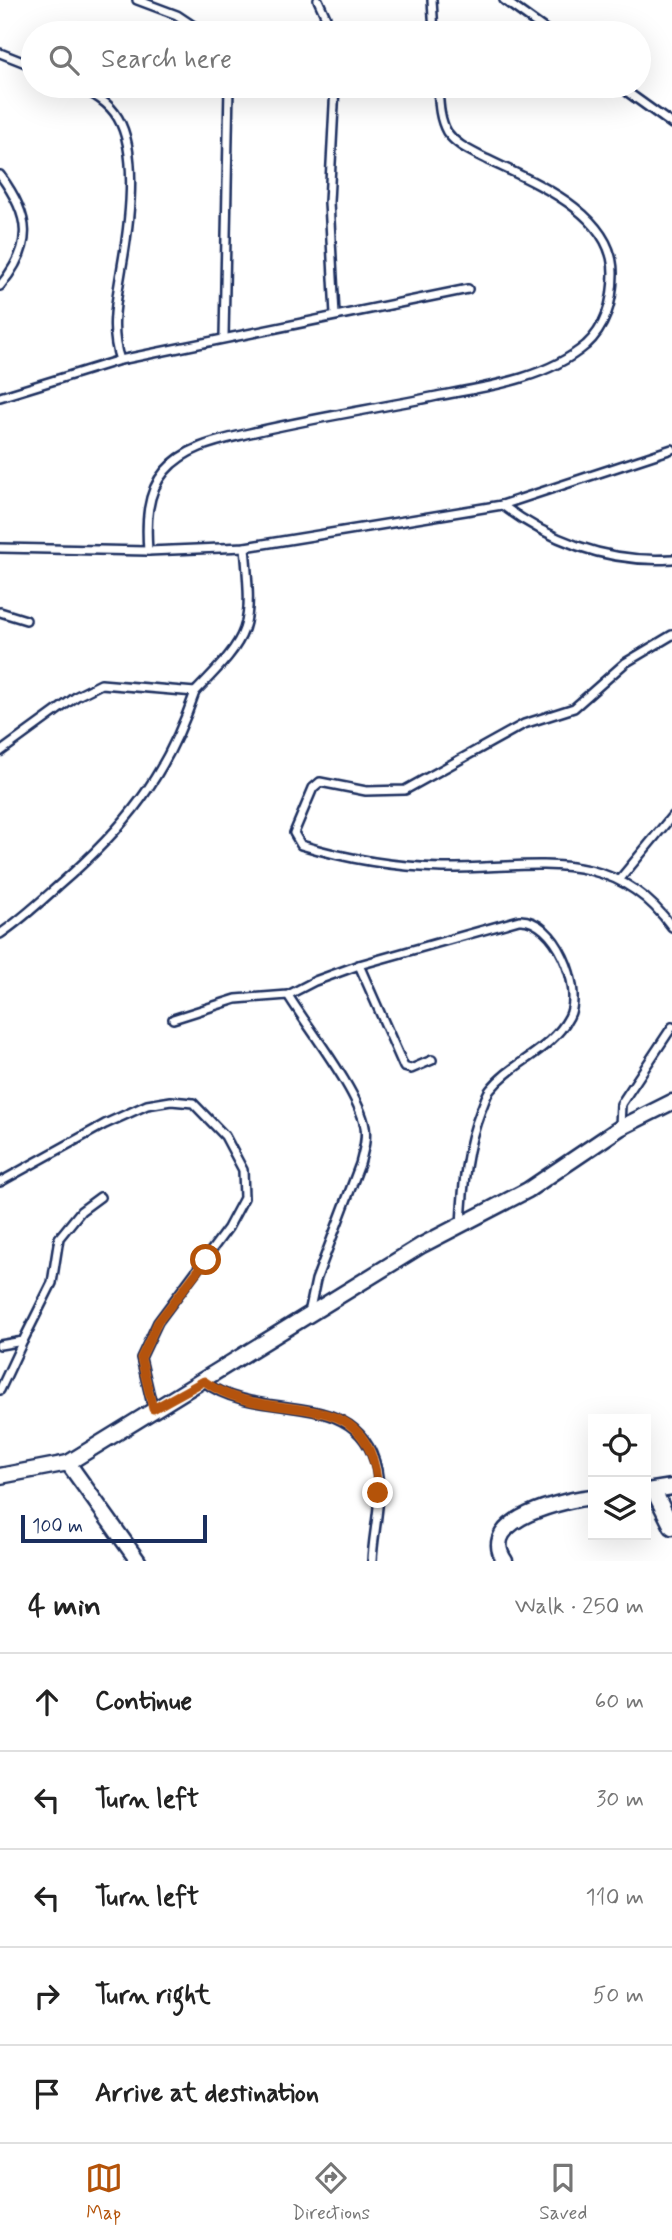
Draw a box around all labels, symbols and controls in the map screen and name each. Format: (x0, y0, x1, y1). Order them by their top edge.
search box (21, 21, 651, 98)
icon: search (45, 41, 83, 79)
text: Search here (101, 43, 232, 77)
route start (190, 1244, 221, 1275)
map controls (588, 1414, 651, 1540)
button: locate (588, 1414, 651, 1477)
route end (362, 1477, 393, 1508)
button: layers (588, 1477, 651, 1540)
scale bar (21, 1512, 206, 1544)
text: 100 m (32, 1514, 83, 1539)
text: 4 min (28, 1587, 101, 1626)
text: Walk · 250 m (515, 1592, 644, 1622)
icon: ahead (28, 1683, 66, 1721)
text: Continue (95, 1685, 192, 1719)
text: 60 m (595, 1687, 644, 1717)
icon: left (28, 1781, 66, 1819)
text: Turn left (95, 1783, 199, 1817)
text: 30 m (596, 1785, 644, 1815)
icon: left (28, 1879, 66, 1917)
text: Turn left (95, 1881, 199, 1915)
text: 110 m (585, 1883, 644, 1913)
icon: right (28, 1977, 66, 2015)
text: Turn right (95, 1979, 211, 2013)
text: 50 m (593, 1981, 644, 2011)
icon: arrive (28, 2075, 66, 2113)
text: Arrive at destination (95, 2077, 319, 2111)
tab: Map (85, 2159, 123, 2226)
tab: Directions (292, 2159, 370, 2226)
tab: Saved (539, 2159, 587, 2226)

